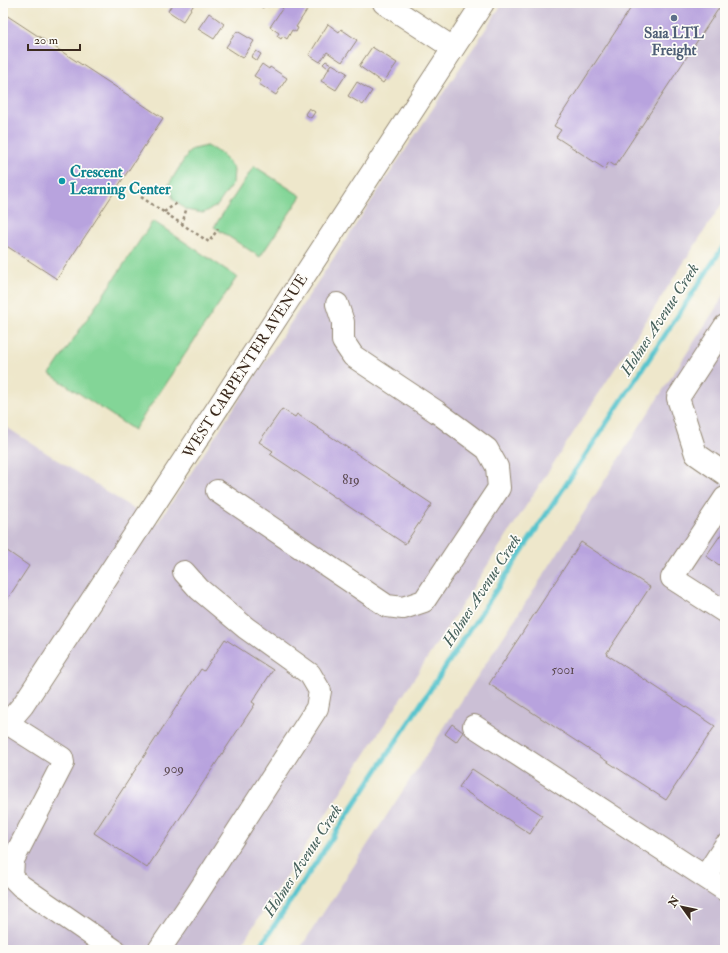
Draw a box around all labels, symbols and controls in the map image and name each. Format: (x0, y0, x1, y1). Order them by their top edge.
marker: Saia LTL Freight (669, 13, 679, 23)
place label: Saia LTL Freight (644, 24, 704, 61)
scale bar (28, 26, 80, 52)
text: 20 m (34, 33, 59, 48)
place label: Crescent Learning Center (70, 163, 171, 200)
marker: Crescent Learning Center (57, 176, 67, 186)
water label: Holmes Avenue Creek (616, 259, 704, 380)
street label: WEST CARPENTER AVENUE (178, 270, 312, 463)
house number: 819 (342, 472, 360, 488)
water label: Holmes Avenue Creek (438, 530, 526, 651)
house number: 5001 (551, 662, 575, 678)
house number: 909 (163, 761, 184, 777)
water label: Holmes Avenue Creek (259, 800, 347, 921)
north arrow (662, 887, 702, 927)
text: N (665, 893, 683, 910)

